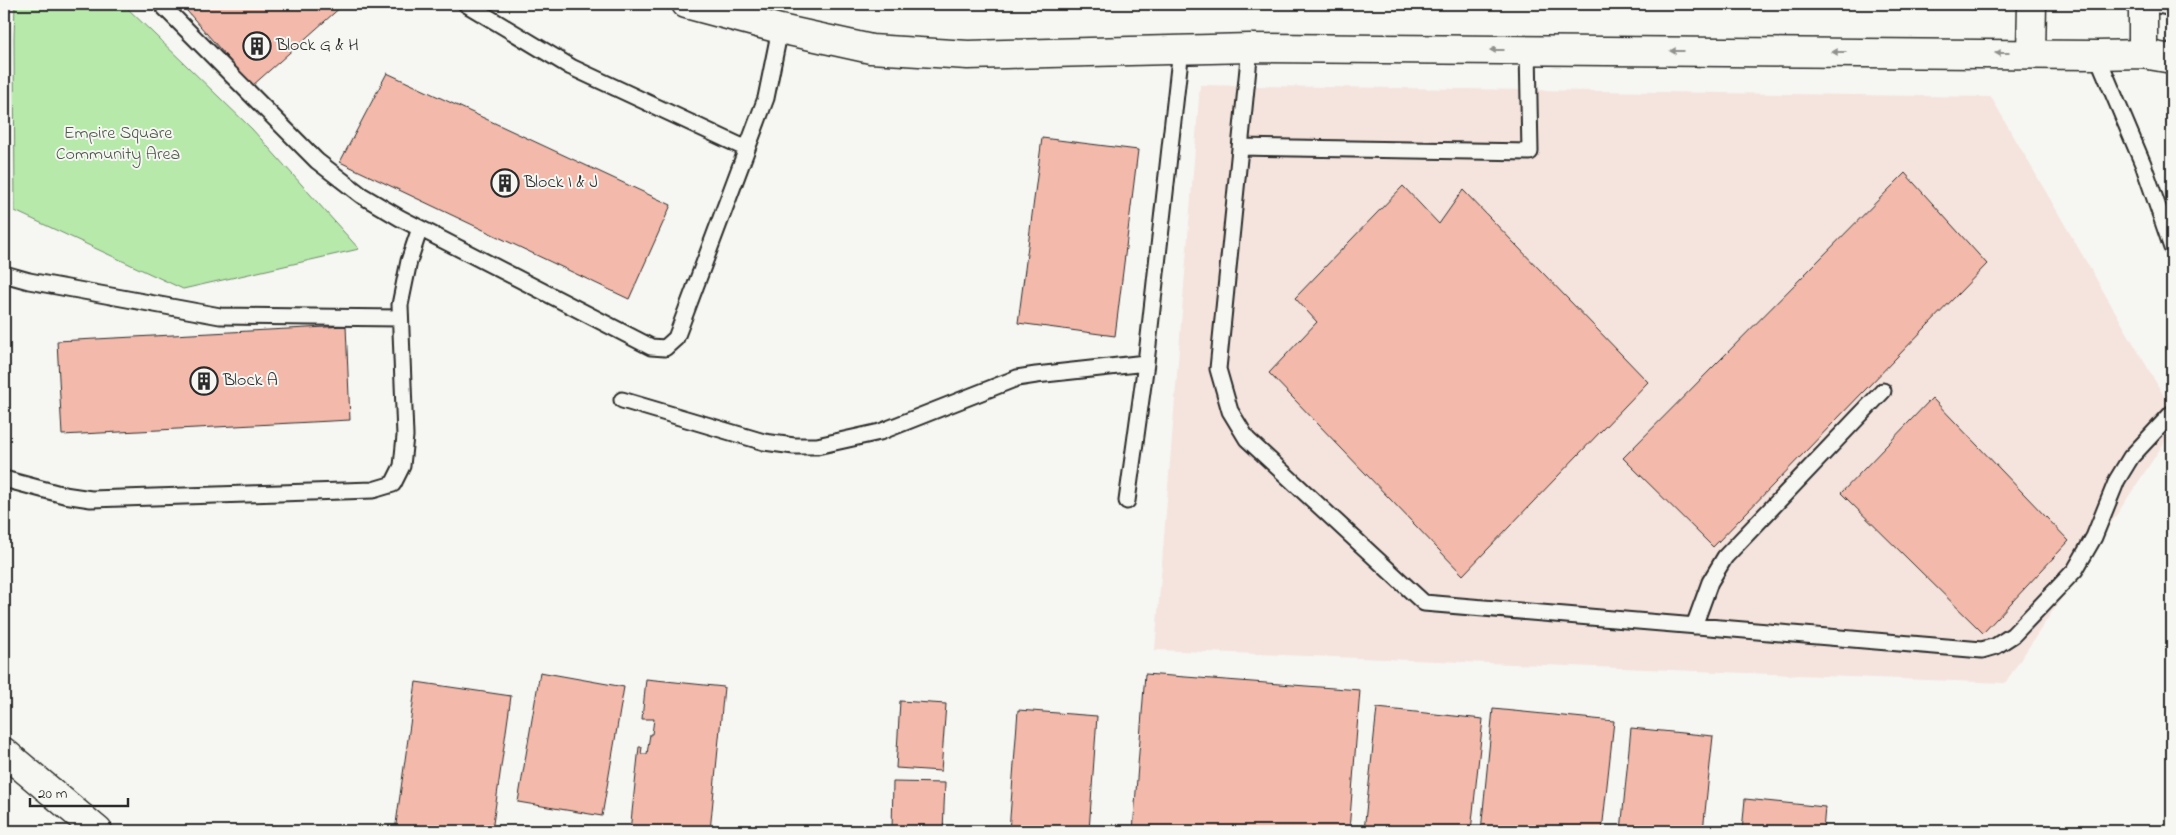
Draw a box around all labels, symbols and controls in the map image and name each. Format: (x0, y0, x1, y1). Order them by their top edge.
building icon: Block G & H (242, 31, 272, 61)
place label: Block G & H (275, 33, 359, 59)
one-way arrow (1488, 46, 1504, 54)
one-way arrow (1668, 47, 1684, 55)
one-way arrow (1831, 48, 1847, 56)
one-way arrow (1993, 49, 2009, 57)
park label: Empire Square Community Area (56, 121, 180, 168)
building icon: Block I & J (490, 168, 520, 198)
place label: Block I & J (523, 170, 598, 196)
building icon: Block A (189, 366, 219, 396)
place label: Block A (222, 368, 278, 394)
scale bar (30, 775, 128, 807)
text: 20 m (38, 783, 68, 805)

